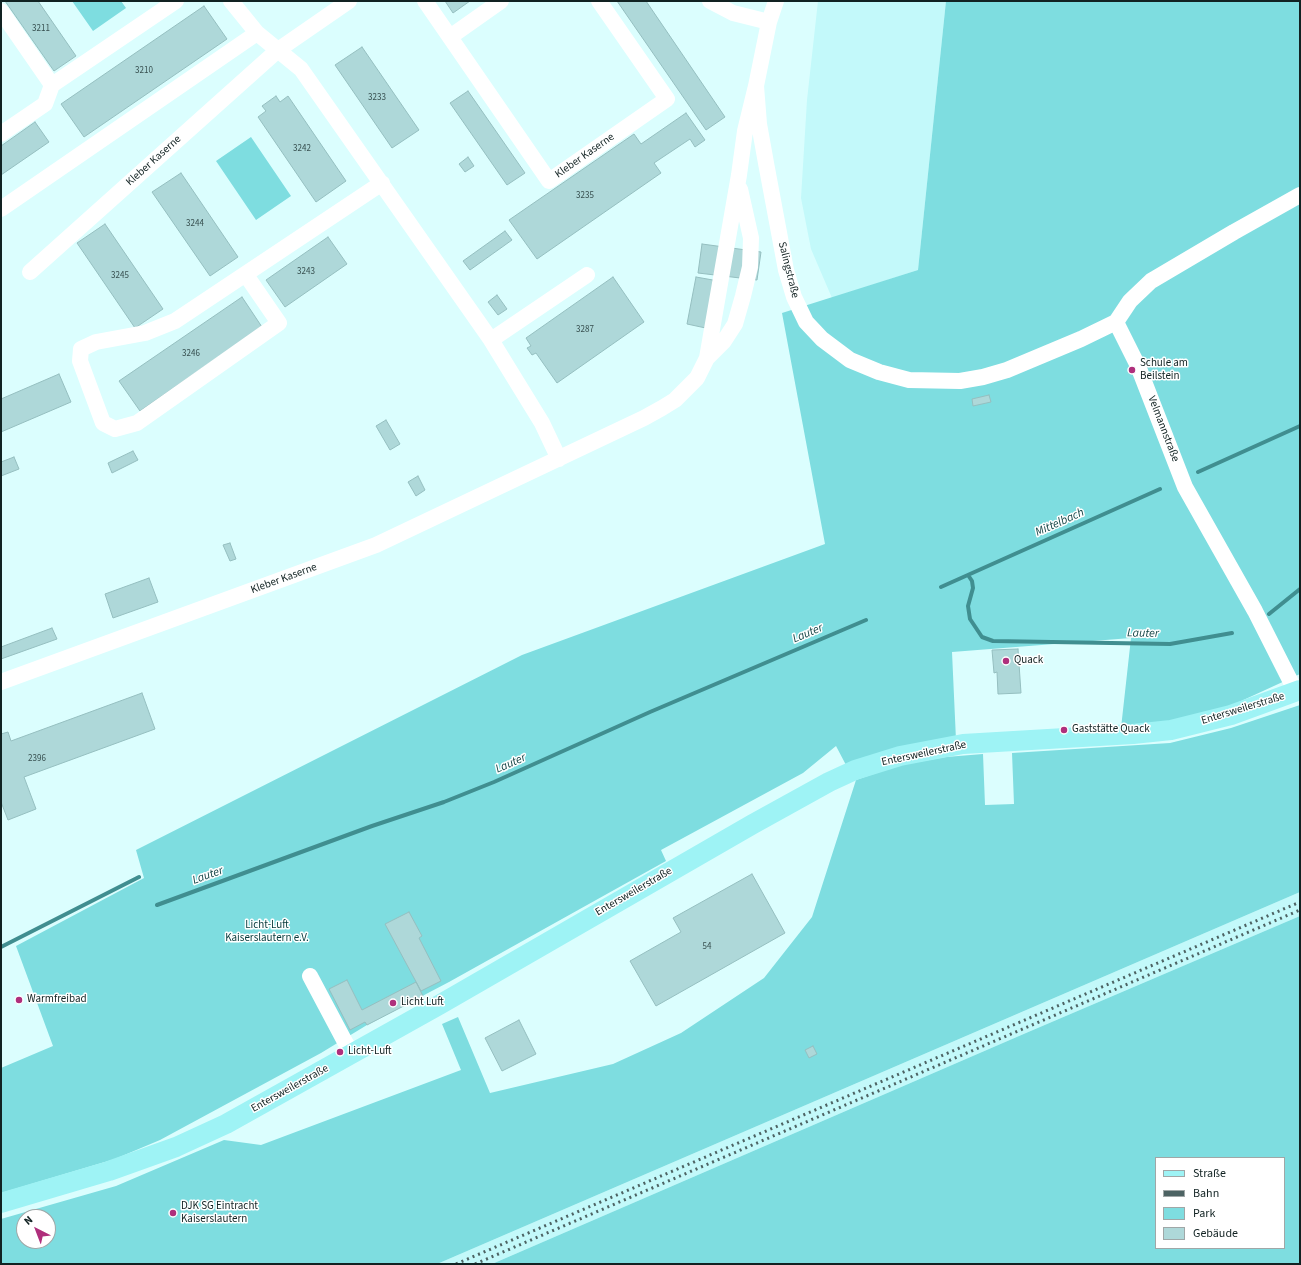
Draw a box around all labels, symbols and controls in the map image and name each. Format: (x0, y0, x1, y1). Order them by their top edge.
house number: 3211 (32, 24, 50, 34)
house number: 3210 (135, 66, 153, 76)
house number: 3233 (368, 93, 386, 103)
street label: Kleber Kaserne (553, 131, 617, 181)
street label: Kleber Kaserne (124, 133, 184, 189)
house number: 3242 (293, 144, 311, 154)
house number: 3235 (576, 191, 594, 201)
house number: 3244 (186, 219, 204, 229)
street label: Salingstraße (775, 241, 801, 299)
house number: 3243 (297, 267, 315, 277)
house number: 3245 (111, 271, 129, 281)
house number: 3287 (576, 325, 594, 335)
house number: 3246 (182, 349, 200, 359)
place label: Schule am Beilstein (1140, 357, 1188, 383)
marker: Schule am Beilstein (1127, 365, 1137, 375)
street label: Velmannstraße (1144, 394, 1182, 464)
water label: Mittelbach (1033, 506, 1087, 540)
street label: Kleber Kaserne (249, 561, 319, 597)
water label: Lauter (791, 621, 825, 647)
water label: Lauter (1127, 627, 1159, 641)
place label: Quack (1014, 654, 1043, 668)
marker: Quack (1001, 656, 1011, 666)
street label: Entersweilerstraße (1200, 690, 1286, 728)
place label: Gaststätte Quack (1072, 723, 1150, 737)
marker: Gaststätte Quack (1059, 725, 1069, 735)
street label: Entersweilerstraße (880, 739, 968, 769)
water label: Lauter (494, 751, 528, 777)
house number: 2396 (28, 754, 46, 764)
water label: Lauter (191, 864, 225, 888)
street label: Entersweilerstraße (593, 865, 675, 919)
park label: Licht-Luft Kaiserslautern e.V. (225, 919, 309, 945)
house number: 54 (703, 942, 711, 952)
place label: Warmfreibad (27, 993, 87, 1007)
marker: Warmfreibad (14, 995, 24, 1005)
place label: Licht Luft (401, 996, 444, 1010)
marker: Licht Luft (388, 998, 398, 1008)
place label: Licht-Luft (348, 1045, 392, 1059)
marker: Licht-Luft (335, 1047, 345, 1057)
street label: Entersweilerstraße (249, 1062, 331, 1116)
legend (1155, 1157, 1285, 1249)
text: Straße (1193, 1165, 1226, 1182)
text: Bahn (1193, 1185, 1219, 1202)
place label: DJK SG Eintracht Kaiserslautern (181, 1200, 258, 1226)
text: Park (1193, 1205, 1215, 1222)
marker: DJK SG Eintracht Kaiserslautern (168, 1208, 178, 1218)
north arrow (16, 1209, 56, 1249)
text: N (21, 1212, 36, 1228)
text: Gebäude (1193, 1225, 1238, 1242)

